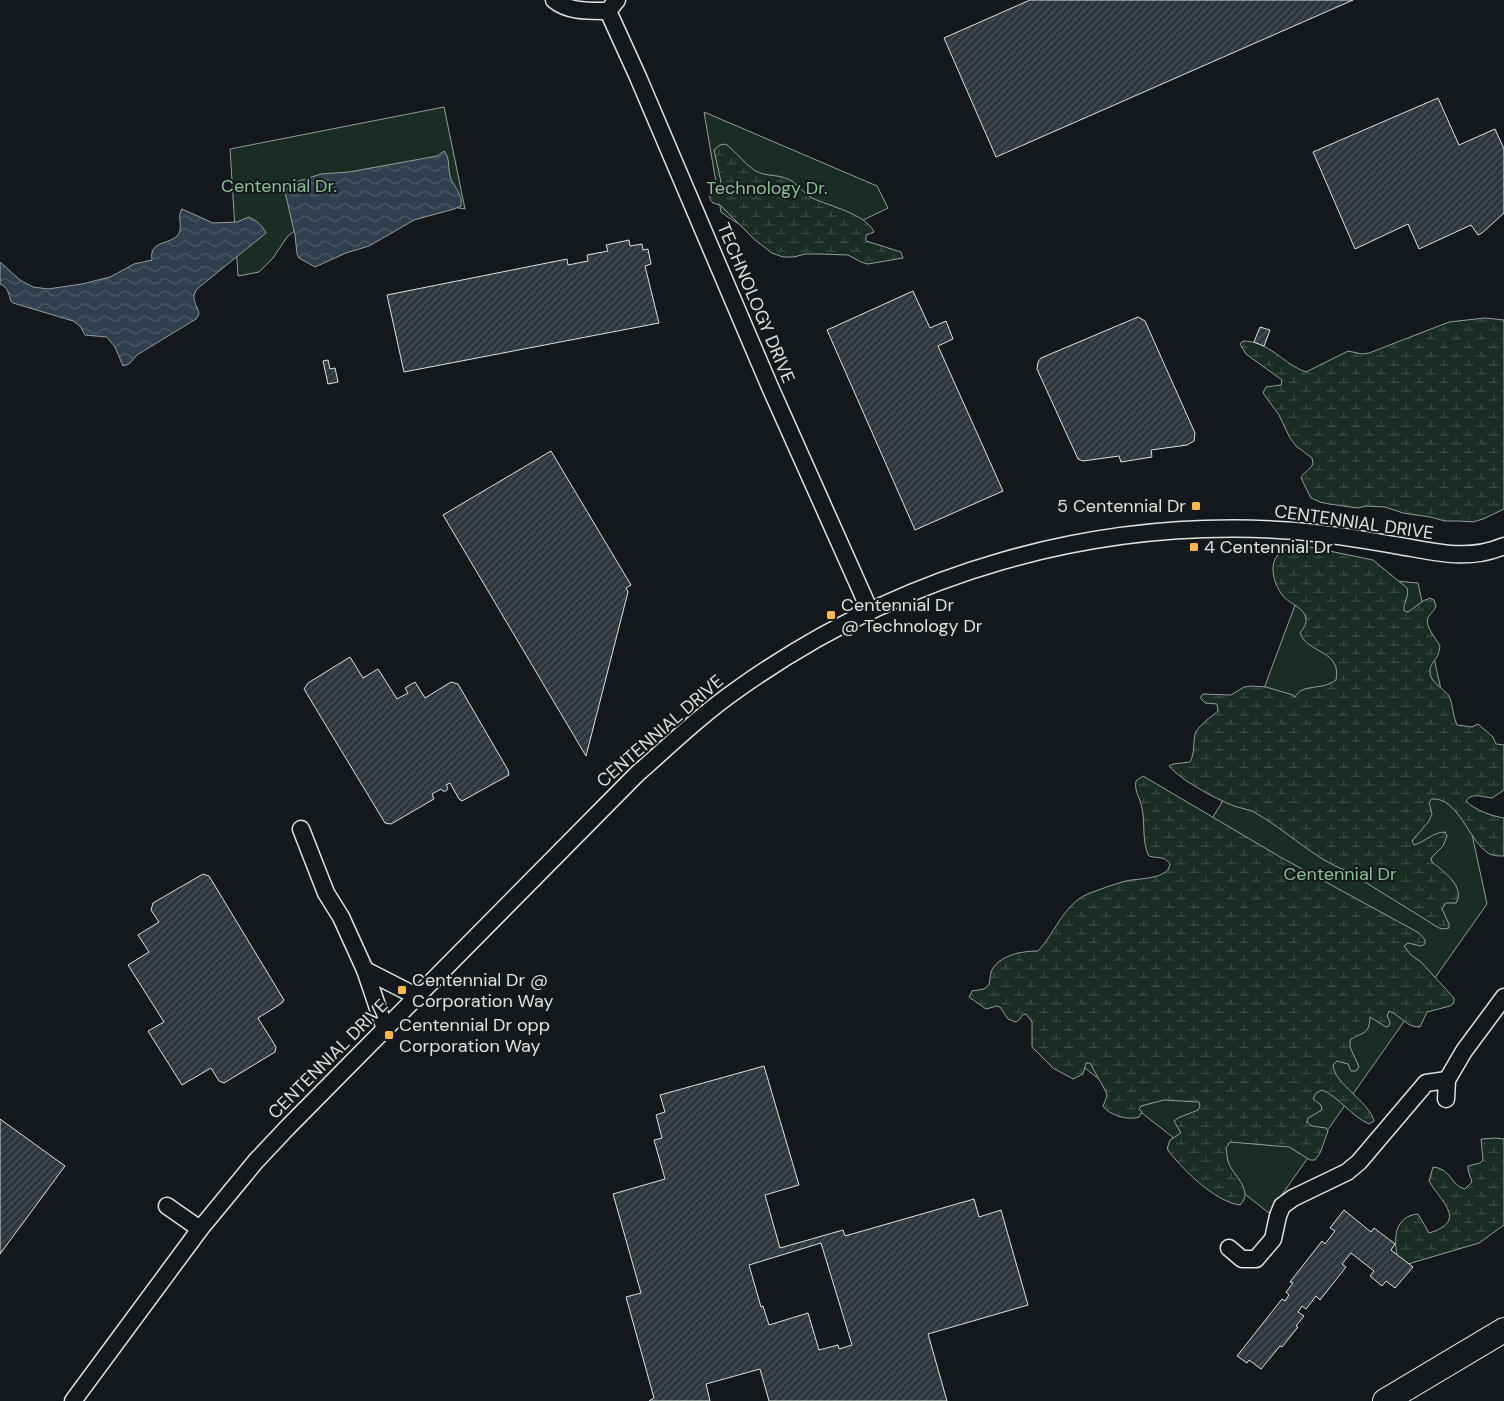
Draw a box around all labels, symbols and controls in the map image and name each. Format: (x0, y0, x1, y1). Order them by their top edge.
park label: Centennial Dr. (221, 174, 337, 198)
park label: Technology Dr. (706, 176, 828, 200)
street label: TECHNOLOGY DRIVE (711, 219, 801, 387)
place label: 5 Centennial Dr (1057, 494, 1186, 518)
street label: CENTENNIAL DRIVE (1273, 499, 1435, 545)
marker: 5 Centennial Dr (1190, 500, 1202, 512)
place label: 4 Centennial Dr (1204, 535, 1333, 559)
marker: 4 Centennial Dr (1188, 541, 1200, 553)
place label: Centennial Dr @ Technology Dr (841, 593, 983, 638)
marker: Centennial Dr @ Technology Dr (825, 609, 837, 621)
street label: CENTENNIAL DRIVE (592, 669, 728, 793)
park label: Centennial Dr (1283, 862, 1397, 886)
place label: Centennial Dr @ Corporation Way (412, 968, 554, 1013)
marker: Centennial Dr @ Corporation Way (396, 984, 408, 996)
street label: CENTENNIAL DRIVE (263, 994, 393, 1124)
place label: Centennial Dr opp Corporation Way (399, 1013, 550, 1058)
marker: Centennial Dr opp Corporation Way (383, 1029, 395, 1041)

